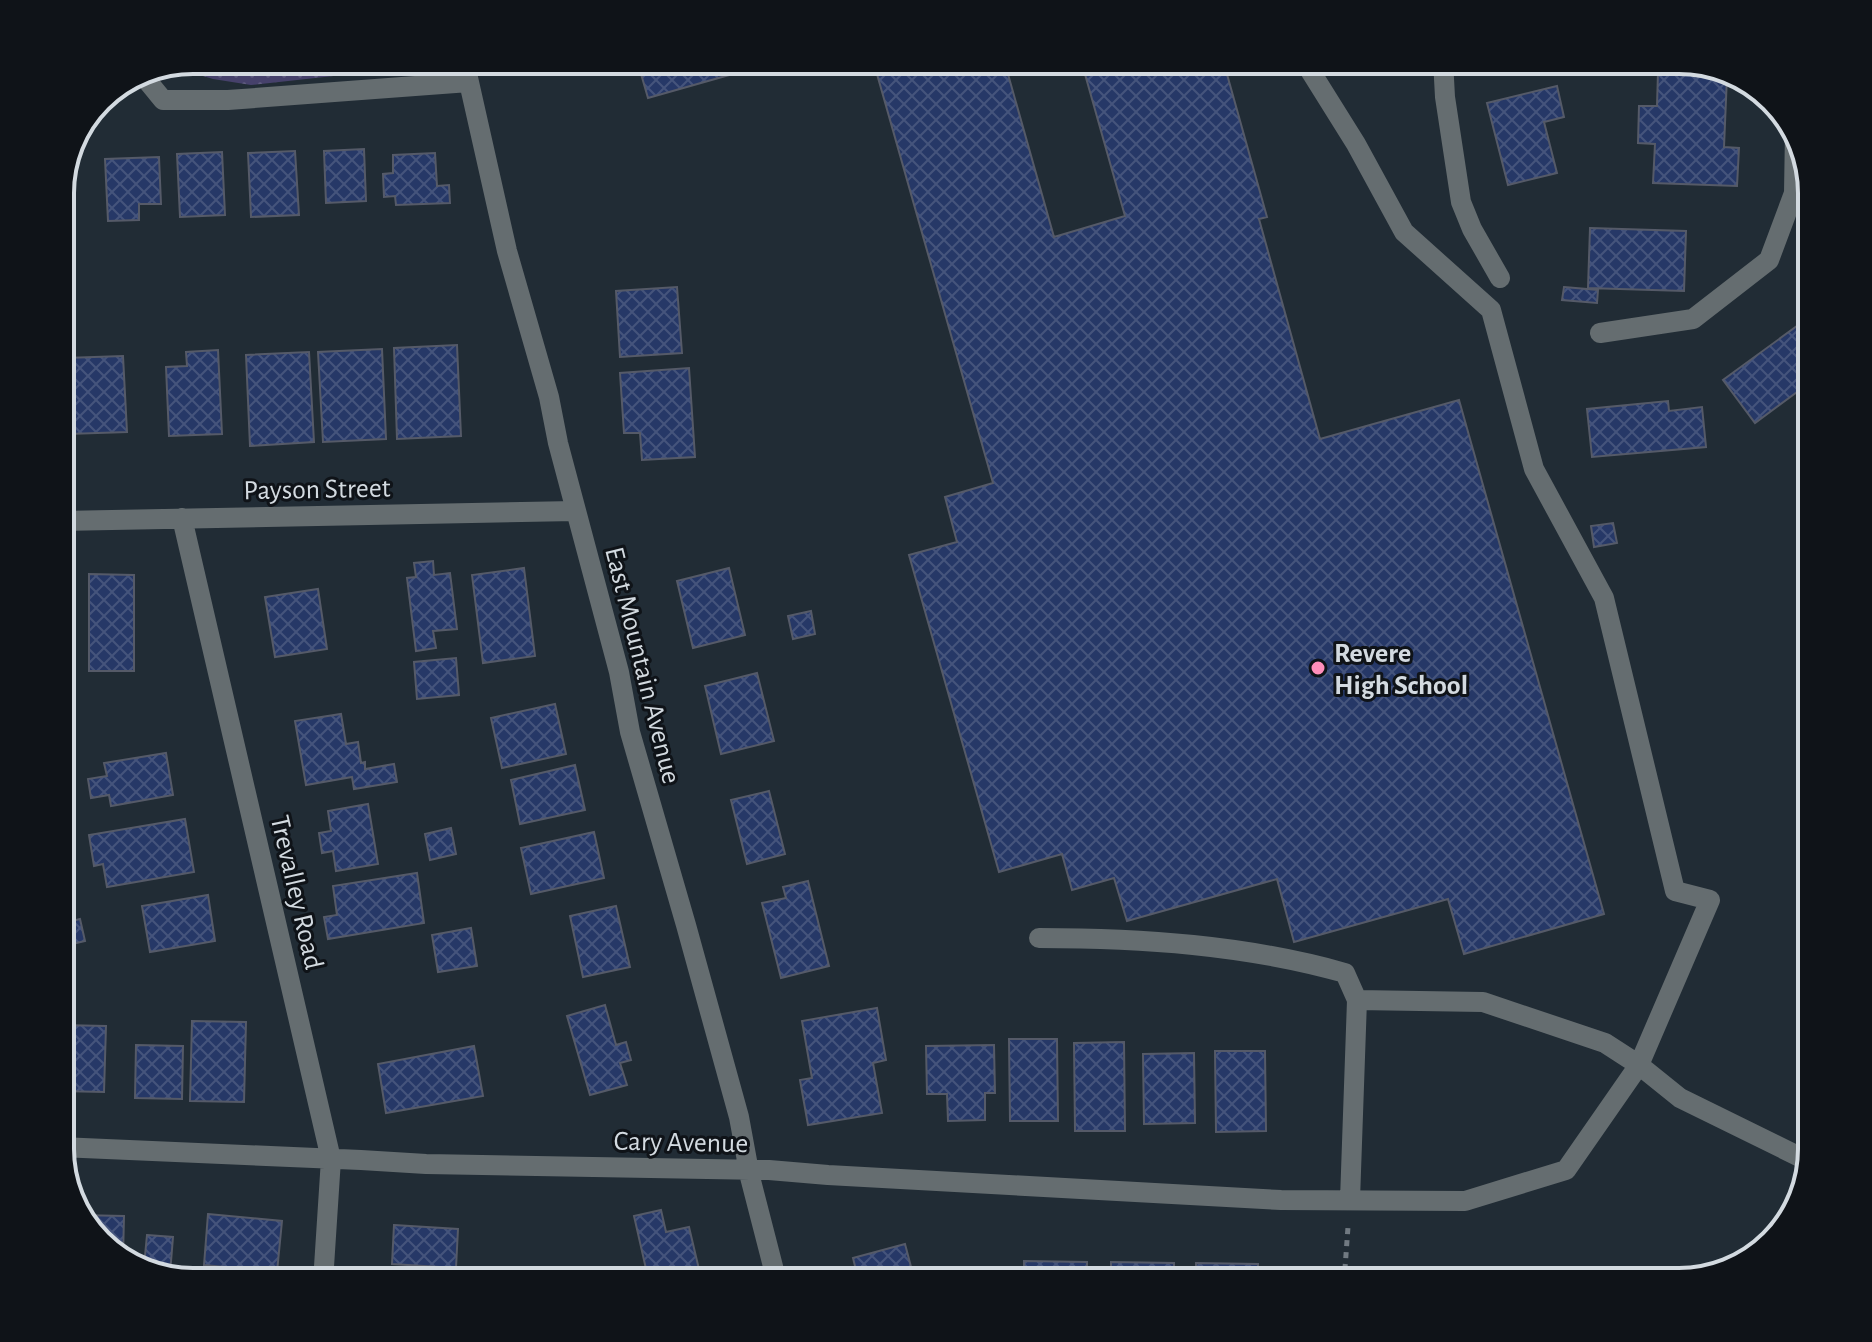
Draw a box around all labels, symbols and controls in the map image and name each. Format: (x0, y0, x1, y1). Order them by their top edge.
street label: Payson Street (243, 475, 391, 505)
street label: East Mountain Avenue (599, 544, 685, 787)
place label: Revere High School (1334, 640, 1468, 700)
marker: Revere High School (1309, 659, 1327, 677)
street label: Trevalley Road (265, 813, 327, 972)
street label: Cary Avenue (613, 1128, 749, 1158)

